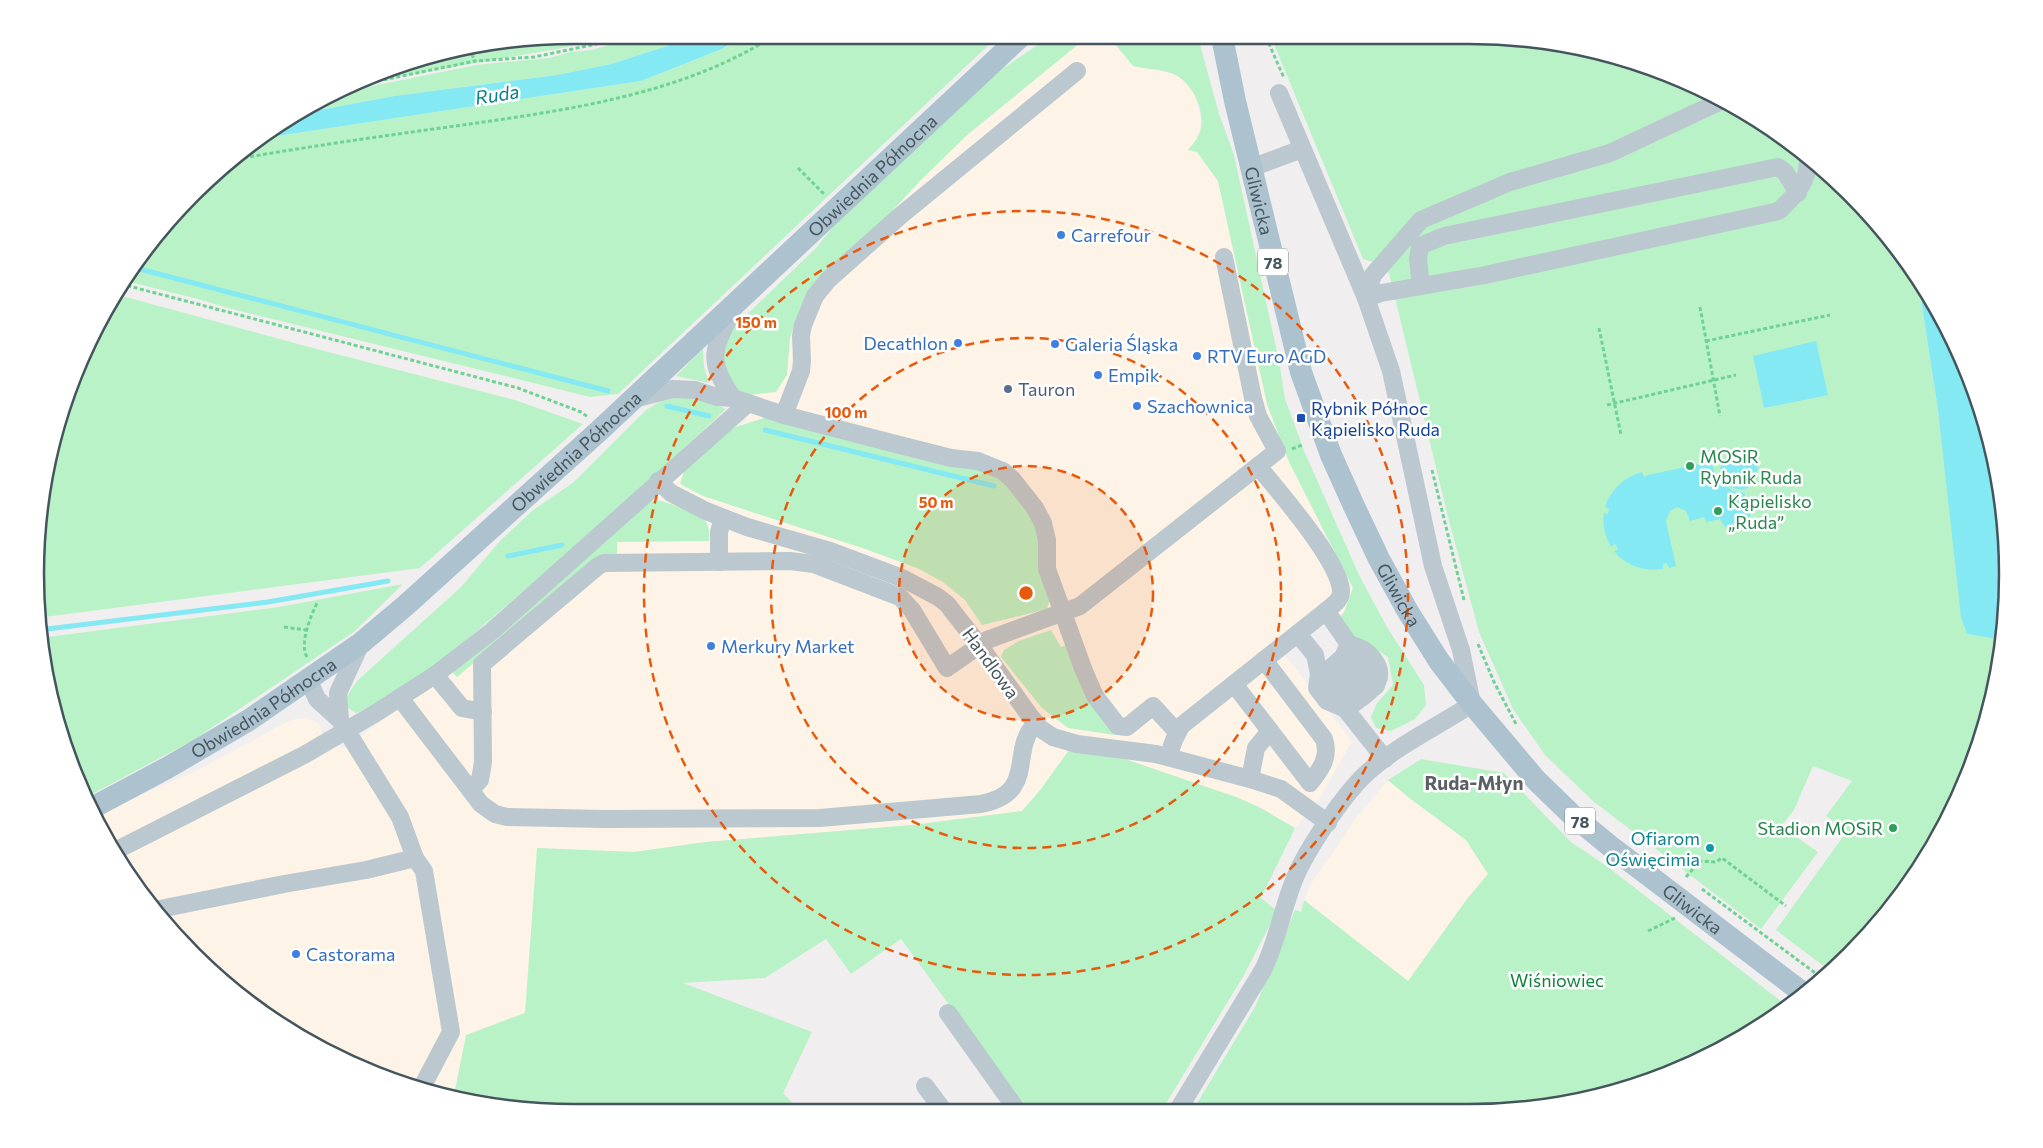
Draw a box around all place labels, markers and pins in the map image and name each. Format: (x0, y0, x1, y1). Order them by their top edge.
place label: Carrefour (1071, 224, 1151, 246)
marker: Carrefour (1055, 229, 1067, 241)
place label: Decathlon (864, 332, 948, 354)
place label: Galeria Śląska (1065, 333, 1178, 355)
marker: Decathlon (952, 337, 964, 349)
marker: Galeria Śląska (1049, 338, 1061, 350)
place label: RTV Euro AGD (1207, 345, 1326, 367)
marker: RTV Euro AGD (1191, 350, 1203, 362)
place label: Empik (1108, 364, 1160, 386)
marker: Empik (1092, 369, 1104, 381)
place label: Tauron (1018, 378, 1075, 400)
marker: Tauron (1002, 383, 1014, 395)
place label: Szachownica (1147, 395, 1253, 417)
place label: Rybnik Północ Kąpielisko Ruda (1311, 397, 1440, 440)
marker: Szachownica (1131, 400, 1143, 412)
marker: Rybnik Północ Kąpielisko Ruda (1295, 412, 1307, 424)
place label: MOSiR Rybnik Ruda (1700, 445, 1802, 488)
marker: MOSiR Rybnik Ruda (1684, 460, 1696, 472)
place label: Kąpielisko „Ruda” (1728, 490, 1812, 533)
marker: Kąpielisko „Ruda” (1712, 505, 1724, 517)
centre of rings (1017, 584, 1035, 602)
place label: Merkury Market (721, 635, 854, 657)
marker: Merkury Market (705, 640, 717, 652)
place label: Stadion MOSiR (1757, 817, 1883, 839)
marker: Stadion MOSiR (1887, 822, 1899, 834)
place label: Ofiarom Oświęcimia (1605, 827, 1700, 870)
marker: Ofiarom Oświęcimia (1704, 842, 1716, 854)
place label: Castorama (306, 943, 395, 965)
marker: Castorama (290, 948, 302, 960)

